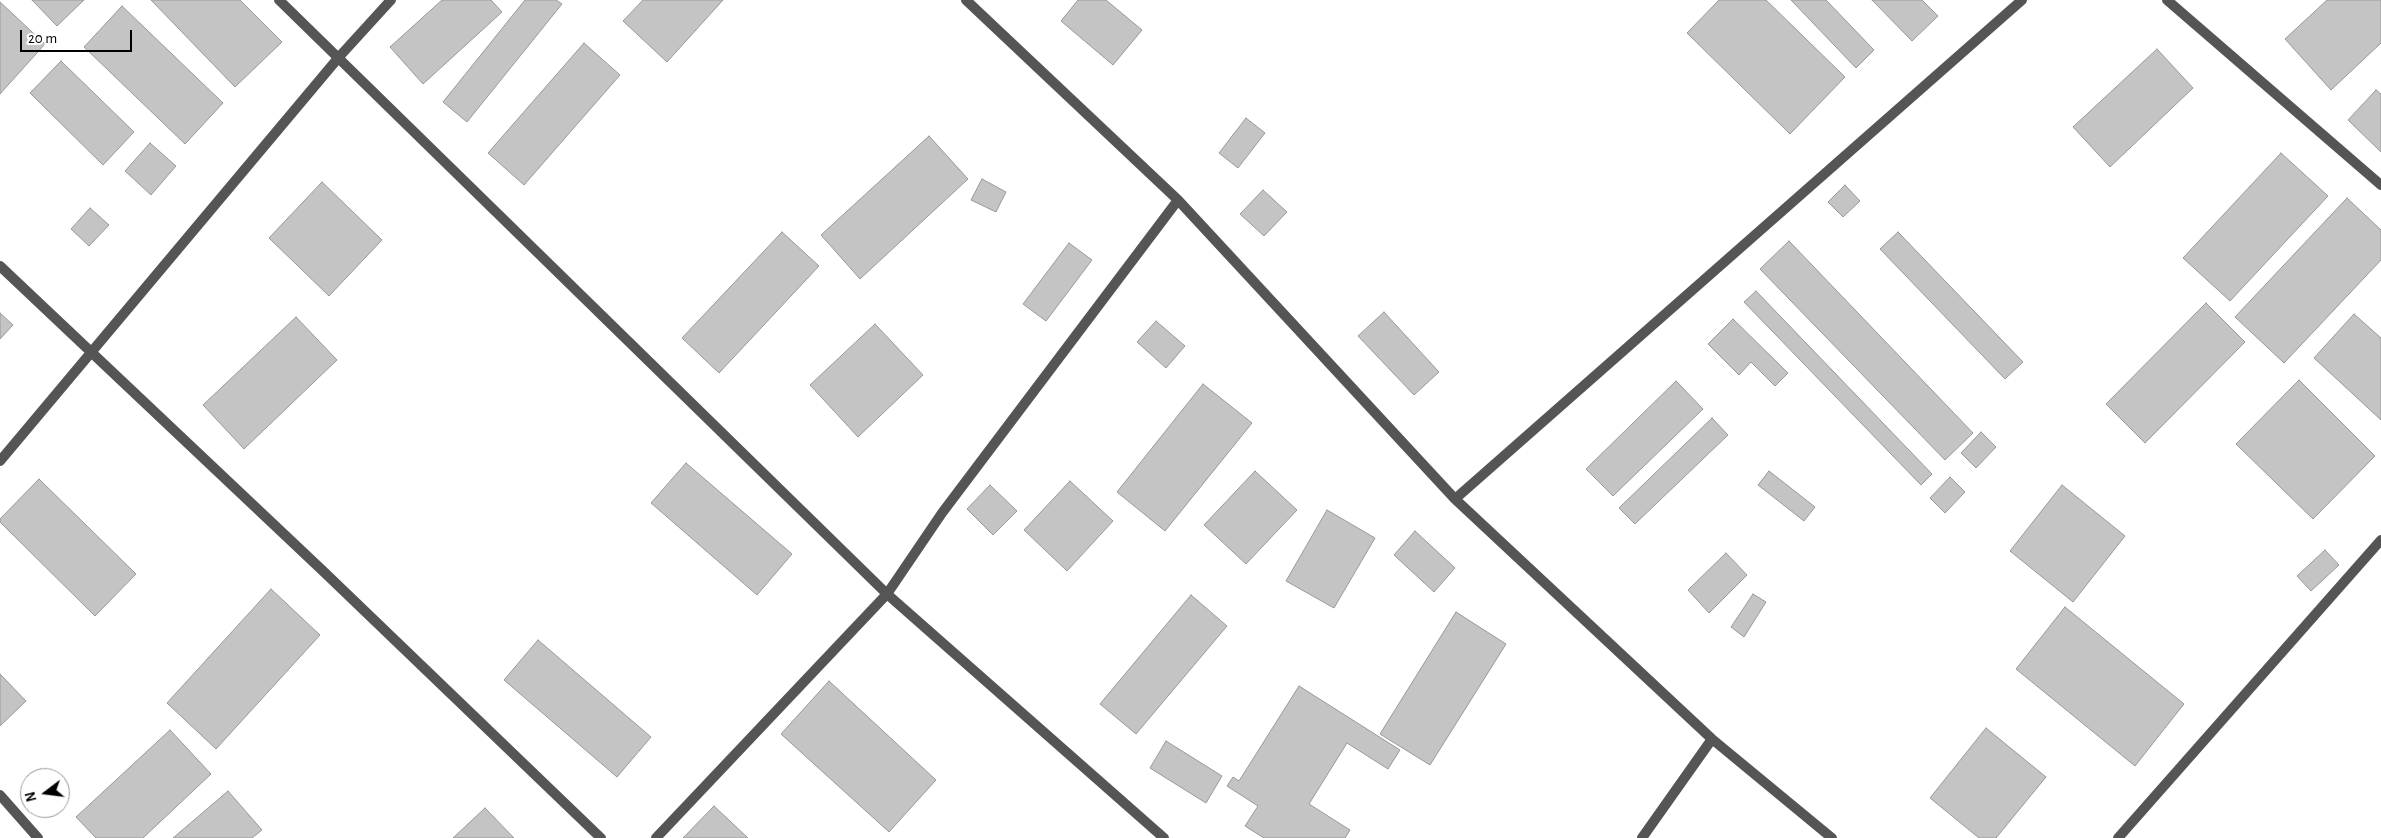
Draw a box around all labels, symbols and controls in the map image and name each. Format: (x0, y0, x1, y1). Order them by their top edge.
scale bar (22, 20, 135, 52)
text: 20 m (28, 31, 57, 46)
north arrow (20, 768, 70, 818)
text: N (23, 790, 40, 803)

